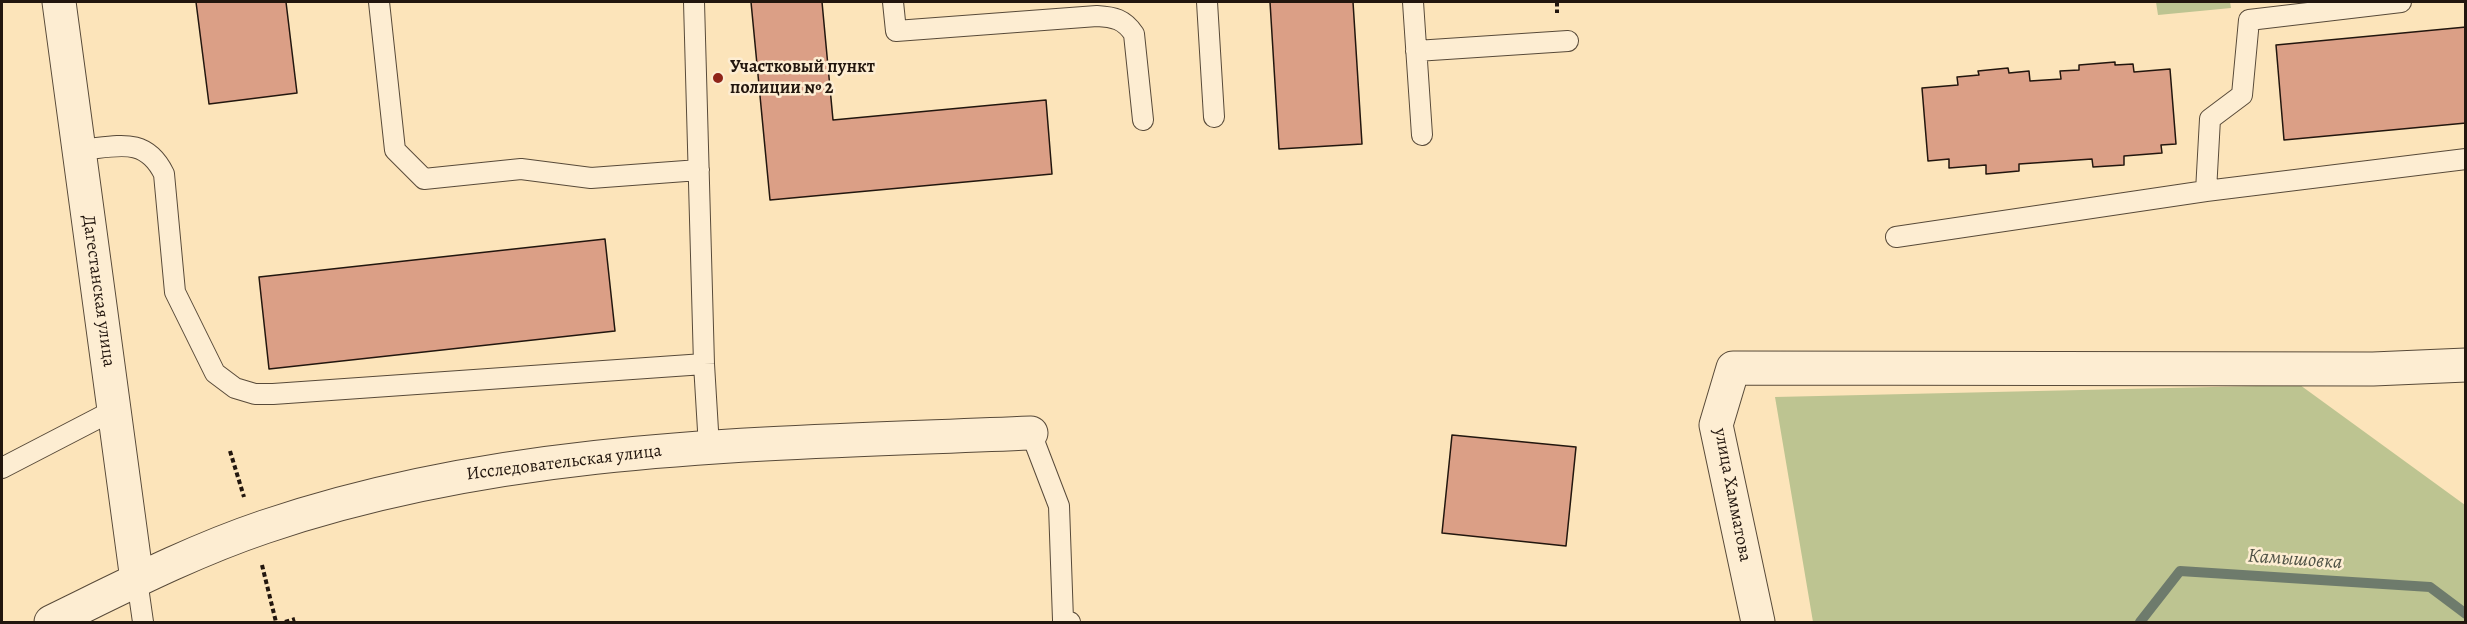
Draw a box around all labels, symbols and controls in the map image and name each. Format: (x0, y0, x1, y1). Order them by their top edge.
place label: Участковый пункт полиции № 2 (730, 57, 875, 100)
marker: Участковый пункт полиции № 2 (711, 71, 725, 85)
street label: Дагестанская улица (77, 214, 119, 368)
street label: улица Хамматова (1708, 426, 1756, 564)
street label: Исследовательская улица (465, 440, 663, 486)
water label: Камышовка (2247, 545, 2343, 575)

